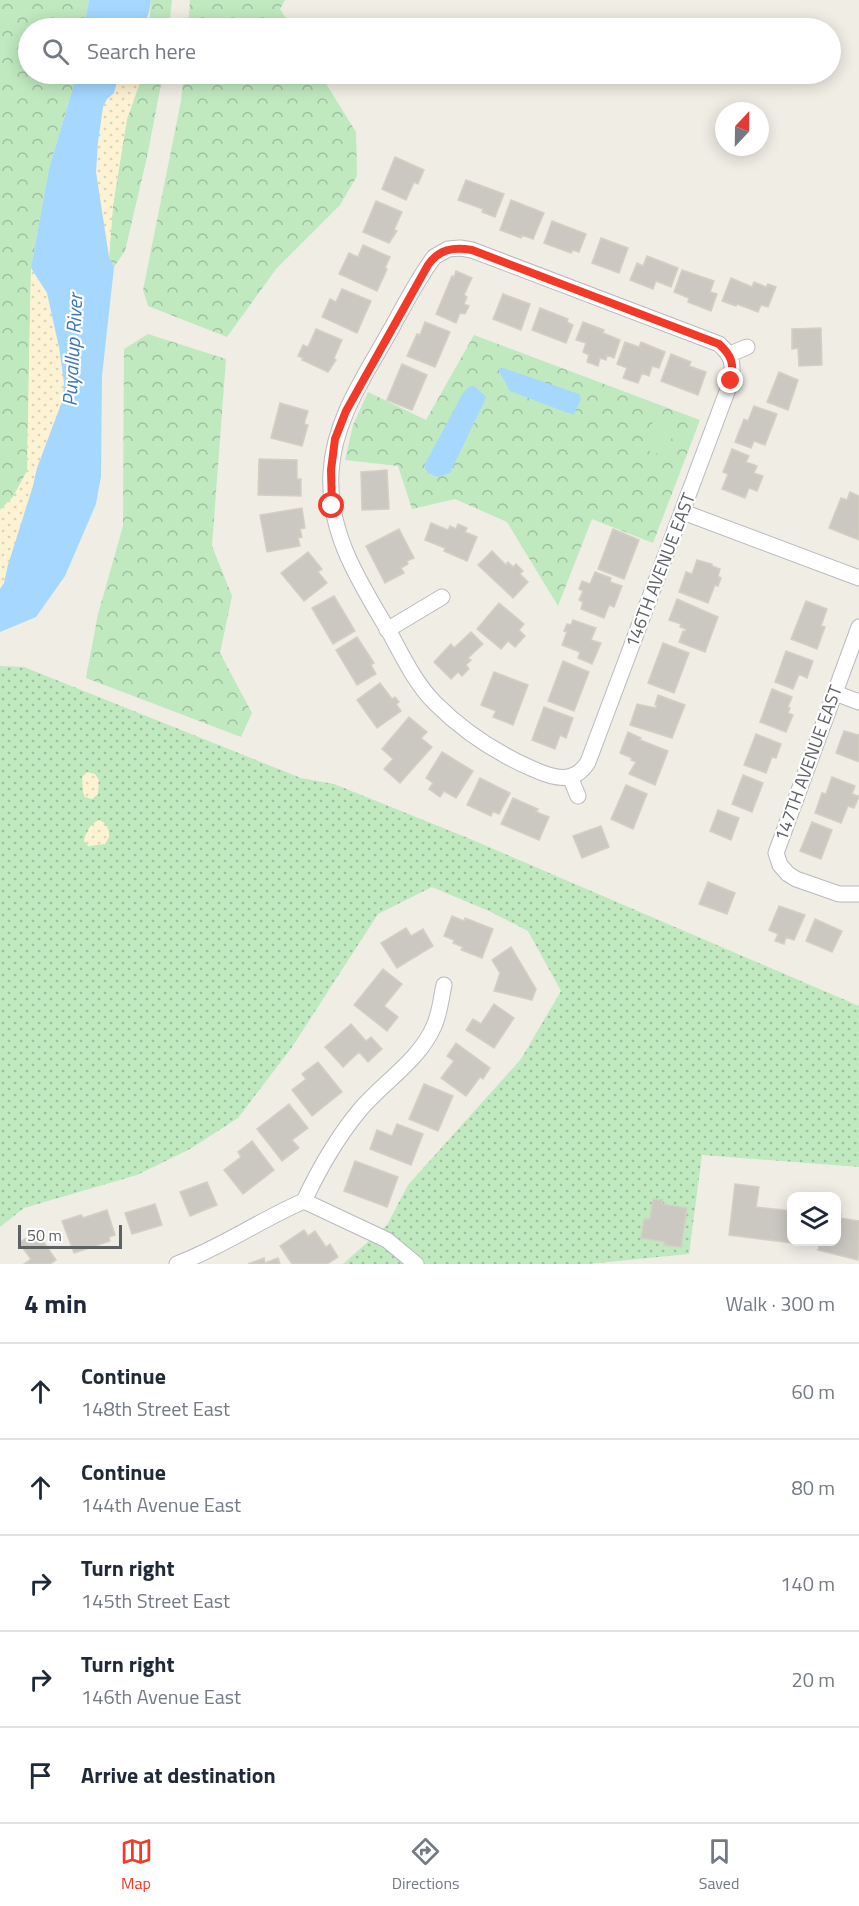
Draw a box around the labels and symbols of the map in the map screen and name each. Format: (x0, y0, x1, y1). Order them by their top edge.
north arrow (715, 102, 769, 156)
water label: Puyallup River (54, 290, 91, 407)
route end (717, 367, 743, 393)
street label: 146TH AVENUE EAST (618, 488, 702, 651)
route start (318, 492, 344, 518)
street label: 147TH AVENUE EAST (767, 681, 849, 845)
scale bar (18, 1222, 122, 1250)

